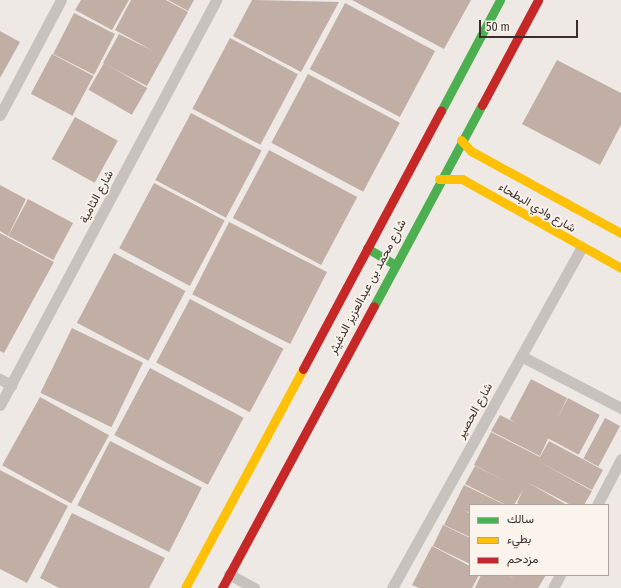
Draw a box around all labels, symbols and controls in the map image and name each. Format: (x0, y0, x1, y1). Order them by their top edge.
scale bar (481, 12, 580, 38)
text: 50 m (486, 20, 510, 34)
street label: شارع الثامية (77, 168, 117, 226)
street label: شارع وادي البطحاء (496, 180, 578, 236)
street label: شارع محمد بن عبدالعزيز الدغيثر (326, 217, 410, 357)
street label: شارع الحصير (454, 381, 496, 441)
legend (469, 504, 609, 576)
text: سالك (507, 512, 534, 526)
text: بطيء (507, 532, 531, 546)
text: مزدحم (507, 552, 538, 566)

